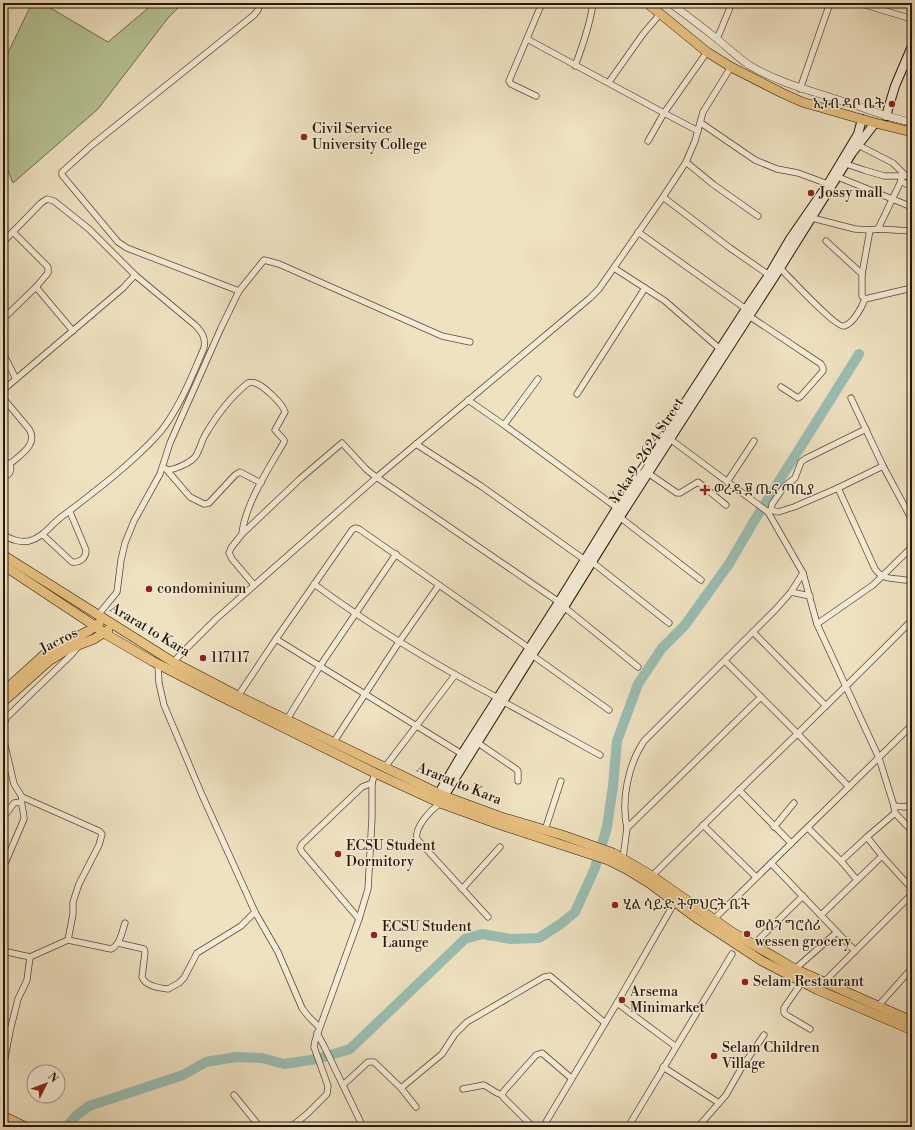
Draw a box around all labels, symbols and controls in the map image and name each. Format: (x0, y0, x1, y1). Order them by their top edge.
place label: ኢነብ ዳቦ ቤት (813, 95, 885, 113)
marker: ኢነብ ዳቦ ቤት (887, 99, 897, 109)
place label: Civil Service University College (312, 120, 427, 154)
marker: Civil Service University College (299, 132, 309, 142)
place label: Jossy mall (818, 184, 883, 202)
marker: Jossy mall (806, 188, 816, 198)
street label: Yeka 9_2624 Street (605, 395, 688, 508)
place label: ወረዳ ፱ ጤና ጣቢያ (714, 481, 814, 499)
marker: ወረዳ ፱ ጤና ጣቢያ (699, 484, 711, 496)
place label: condominium (157, 580, 246, 598)
marker: condominium (144, 584, 154, 594)
street label: Ararat to Kara (106, 599, 194, 661)
street label: Jacros (36, 624, 81, 659)
place label: 117117 (211, 649, 249, 667)
marker: 117117 (198, 653, 208, 663)
street label: Ararat to Kara (413, 758, 505, 810)
place label: ECSU Student Dormitory (346, 837, 436, 871)
marker: ECSU Student Dormitory (333, 849, 343, 859)
place label: ሂል ሳይድ ትምህርት ቤት (623, 896, 751, 914)
marker: ሂል ሳይድ ትምህርት ቤት (610, 900, 620, 910)
place label: ወሰን ግሮሰሪ wessen grocery (754, 917, 851, 951)
place label: ECSU Student Launge (382, 918, 472, 952)
marker: ወሰን ግሮሰሪ wessen grocery (742, 929, 752, 939)
marker: ECSU Student Launge (369, 930, 379, 940)
place label: Selam Restaurant (753, 973, 864, 991)
marker: Selam Restaurant (740, 977, 750, 987)
place label: Arsema Minimarket (629, 983, 704, 1017)
marker: Arsema Minimarket (617, 995, 627, 1005)
place label: Selam Children Village (721, 1039, 820, 1073)
marker: Selam Children Village (709, 1051, 719, 1061)
north arrow (26, 1064, 66, 1104)
text: N (45, 1070, 61, 1086)

